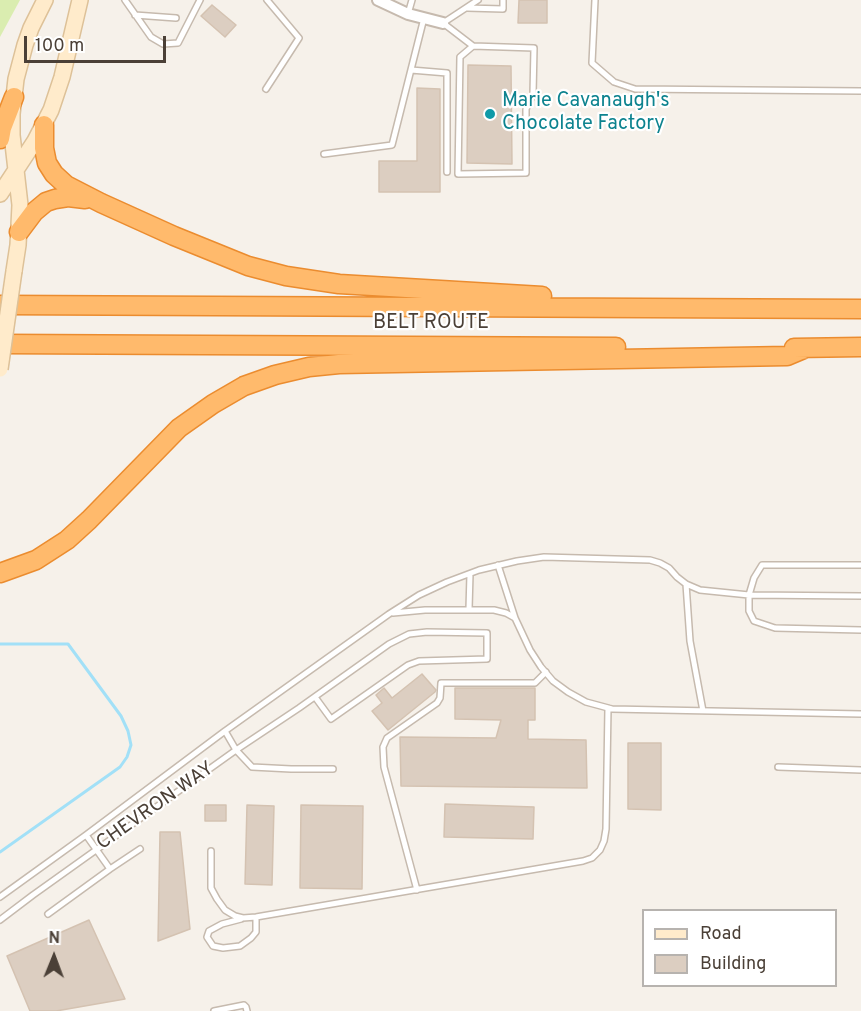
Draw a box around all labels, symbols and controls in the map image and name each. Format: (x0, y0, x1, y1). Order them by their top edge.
scale bar (27, 24, 170, 62)
text: 100 m (35, 35, 84, 58)
place label: Marie Cavanaugh's Chocolate Factory (502, 90, 670, 137)
marker: Marie Cavanaugh's Chocolate Factory (483, 107, 497, 121)
street label: BELT ROUTE (373, 312, 489, 336)
street label: CHEVRON WAY (93, 758, 219, 856)
legend (642, 909, 837, 987)
text: Road (700, 923, 742, 946)
north arrow (24, 927, 84, 987)
text: N (48, 929, 60, 949)
text: Building (700, 953, 766, 976)

